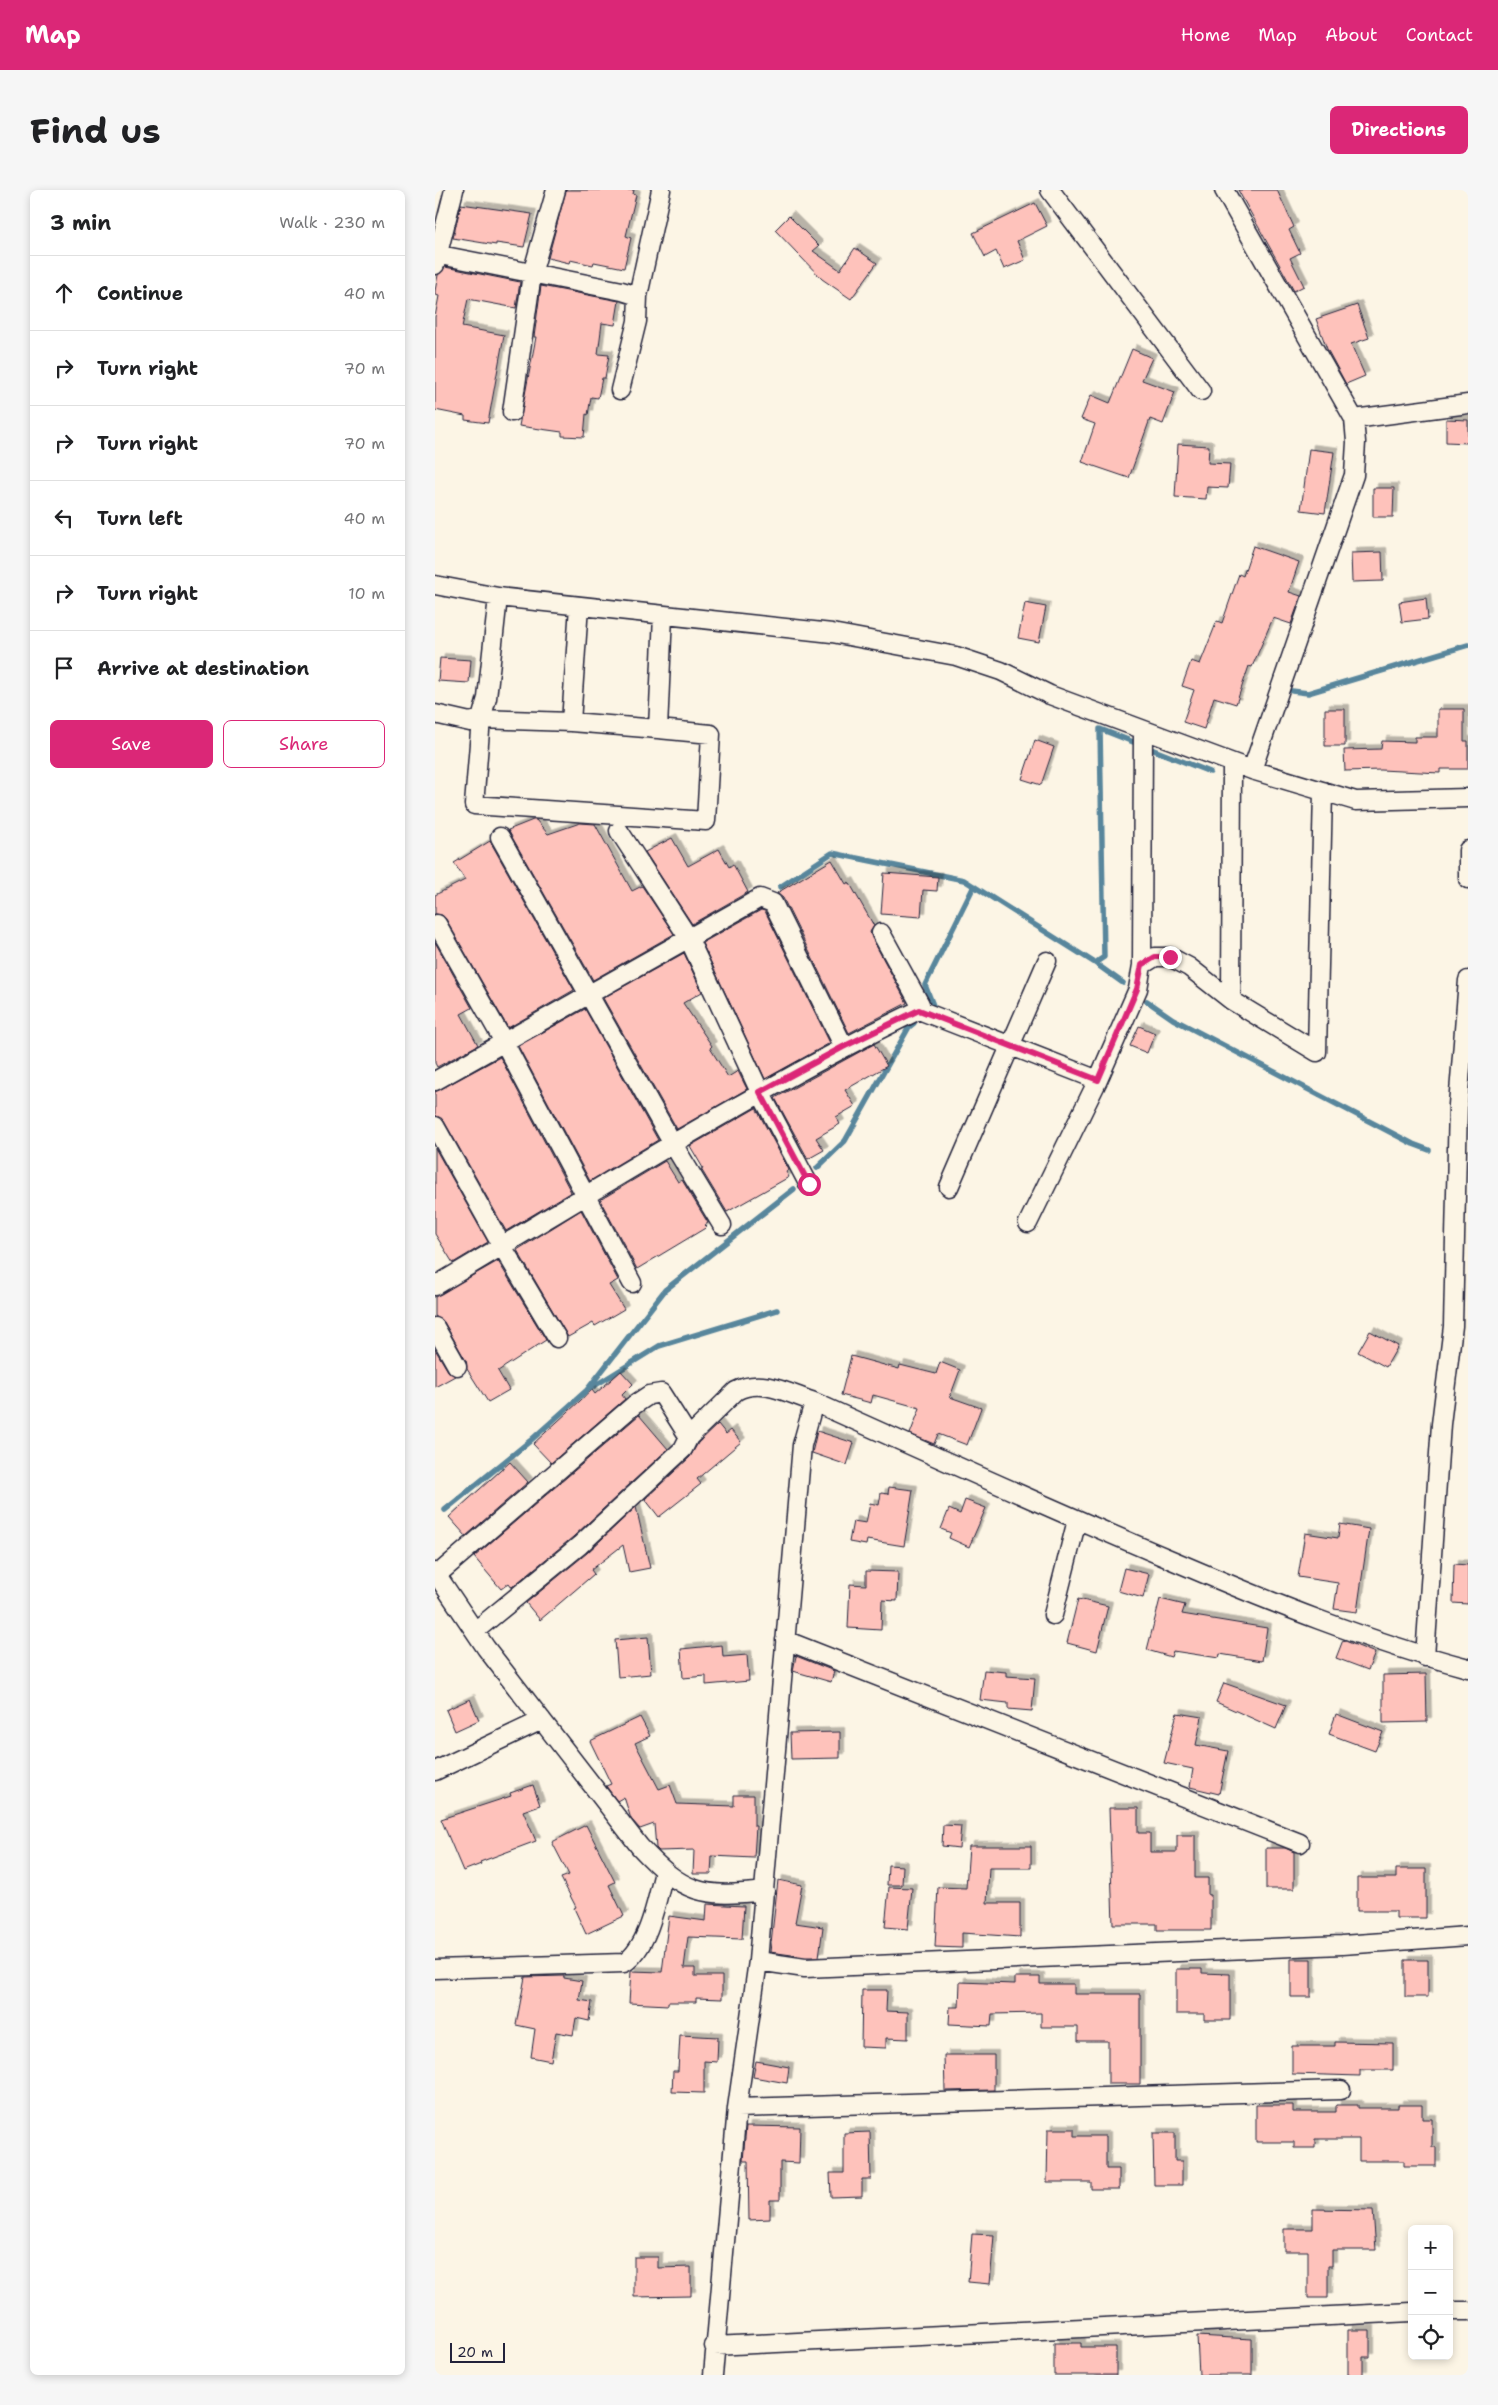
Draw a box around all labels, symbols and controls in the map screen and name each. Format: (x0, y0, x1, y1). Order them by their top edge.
text: Map (25, 19, 81, 51)
text: Home (1181, 23, 1230, 47)
text: Map (1258, 23, 1297, 47)
text: About (1325, 23, 1378, 47)
text: Contact (1406, 23, 1473, 47)
button: Directions (1330, 106, 1468, 154)
text: Find us (30, 107, 161, 154)
text: 3 min (50, 209, 111, 237)
text: Walk · 230 m (279, 212, 385, 233)
icon: ahead (50, 279, 78, 307)
text: Continue (97, 281, 183, 306)
text: 40 m (343, 283, 385, 304)
icon: right (50, 354, 78, 382)
text: Turn right (97, 356, 198, 381)
text: 70 m (344, 358, 385, 379)
icon: right (50, 429, 78, 457)
text: Turn right (97, 431, 198, 456)
text: 70 m (344, 433, 385, 454)
icon: left (50, 504, 78, 532)
text: Turn left (97, 506, 183, 531)
text: 40 m (343, 508, 385, 529)
icon: right (50, 579, 78, 607)
text: Turn right (97, 581, 198, 606)
text: 10 m (348, 583, 385, 604)
icon: arrive (50, 654, 78, 682)
text: Arrive at destination (97, 656, 309, 681)
button: Save (50, 720, 213, 768)
button: Share (223, 720, 385, 768)
route end (1159, 946, 1182, 969)
route start (798, 1173, 821, 1196)
map controls (1408, 2225, 1453, 2360)
button: + (1408, 2225, 1453, 2270)
button: − (1408, 2270, 1453, 2315)
button: locate (1408, 2315, 1453, 2360)
scale bar (450, 2340, 505, 2363)
text: 20 m (457, 2343, 493, 2361)

